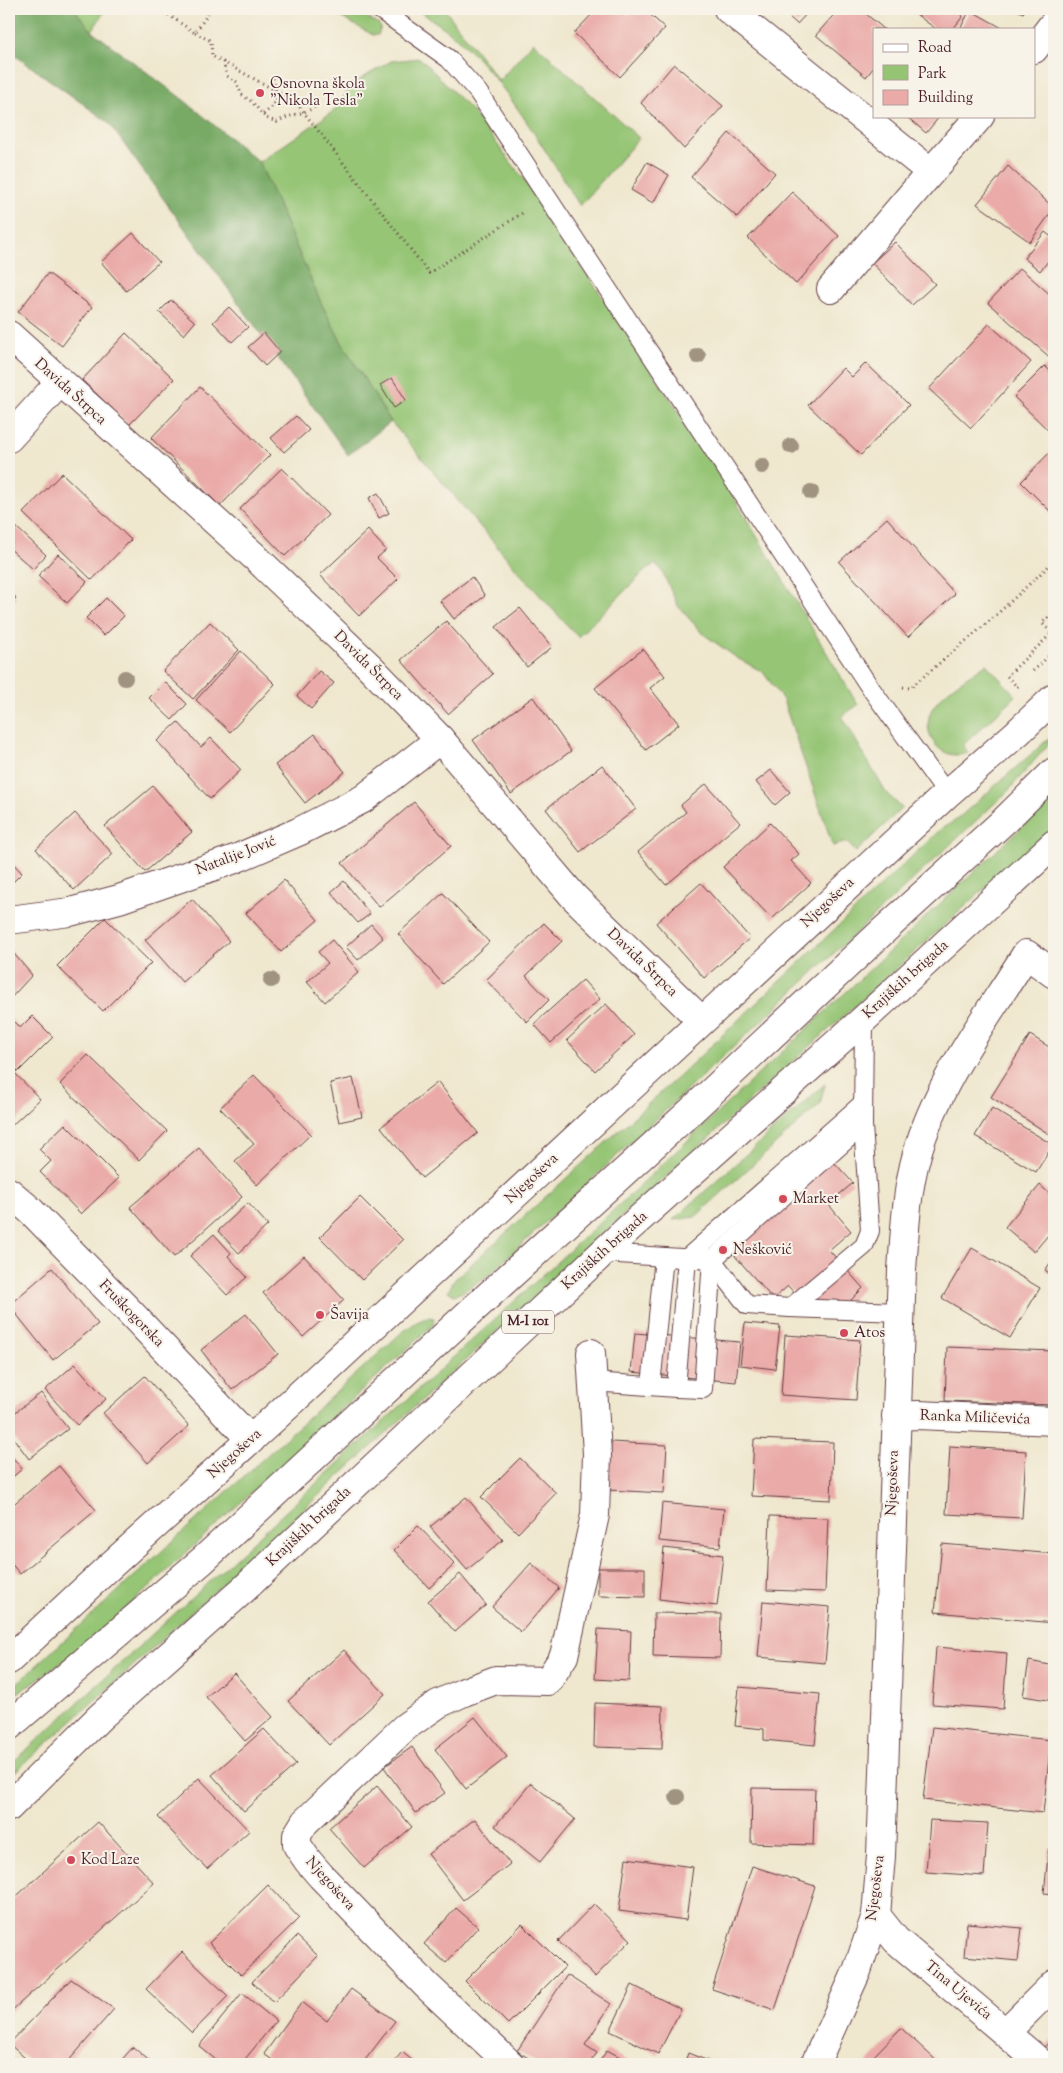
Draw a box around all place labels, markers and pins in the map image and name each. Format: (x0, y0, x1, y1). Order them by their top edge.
place label: Osnovna škola "Nikola Tesla" (270, 74, 365, 112)
marker: Osnovna škola "Nikola Tesla" (254, 87, 266, 99)
place label: Market (793, 1189, 839, 1210)
marker: Market (777, 1193, 789, 1205)
place label: Nešković (733, 1240, 792, 1261)
marker: Nešković (717, 1244, 729, 1256)
place label: Šavija (330, 1304, 369, 1326)
marker: Šavija (314, 1309, 326, 1321)
place label: Atos (854, 1323, 885, 1344)
marker: Atos (838, 1327, 850, 1339)
place label: Kod Laze (81, 1850, 140, 1871)
marker: Kod Laze (65, 1854, 77, 1866)

